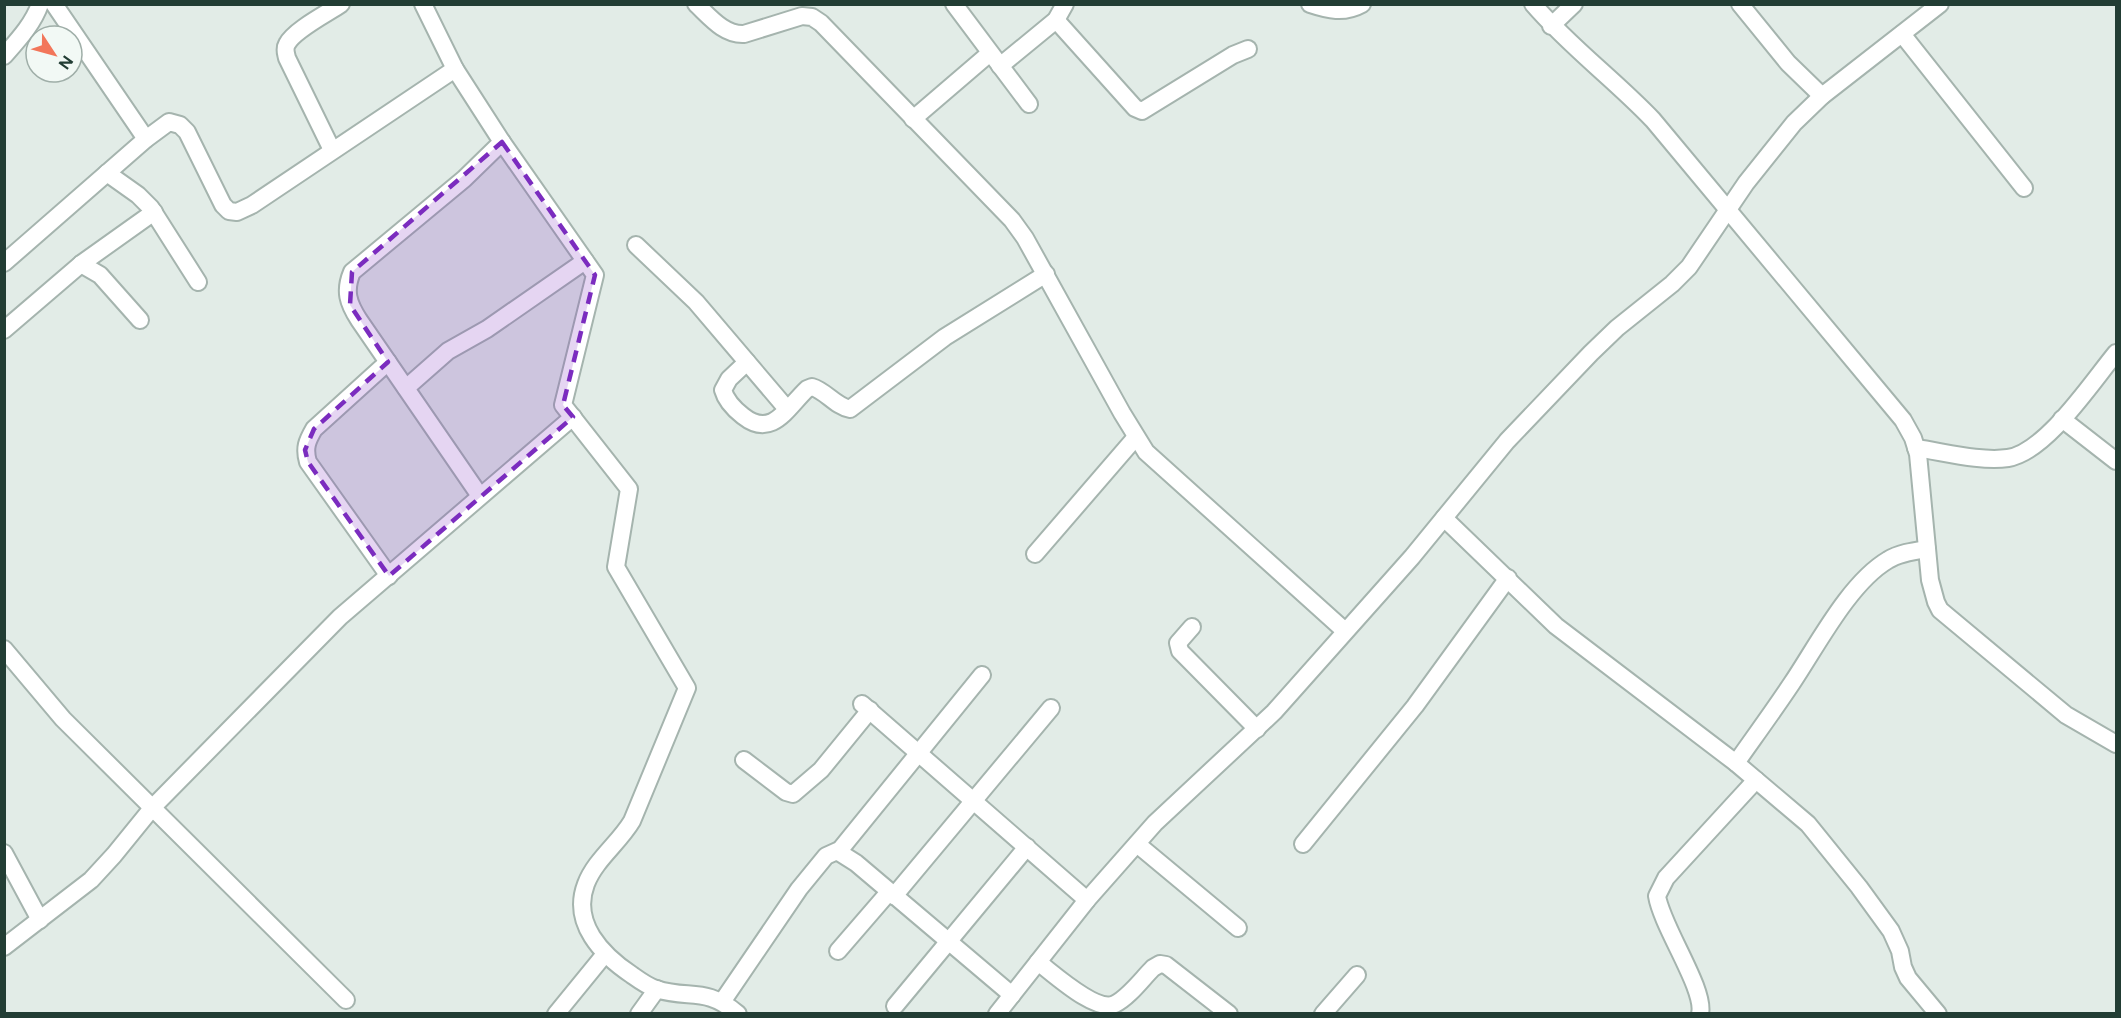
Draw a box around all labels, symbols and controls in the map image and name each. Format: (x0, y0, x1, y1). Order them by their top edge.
north arrow (24, 24, 84, 84)
text: N (54, 52, 77, 73)

